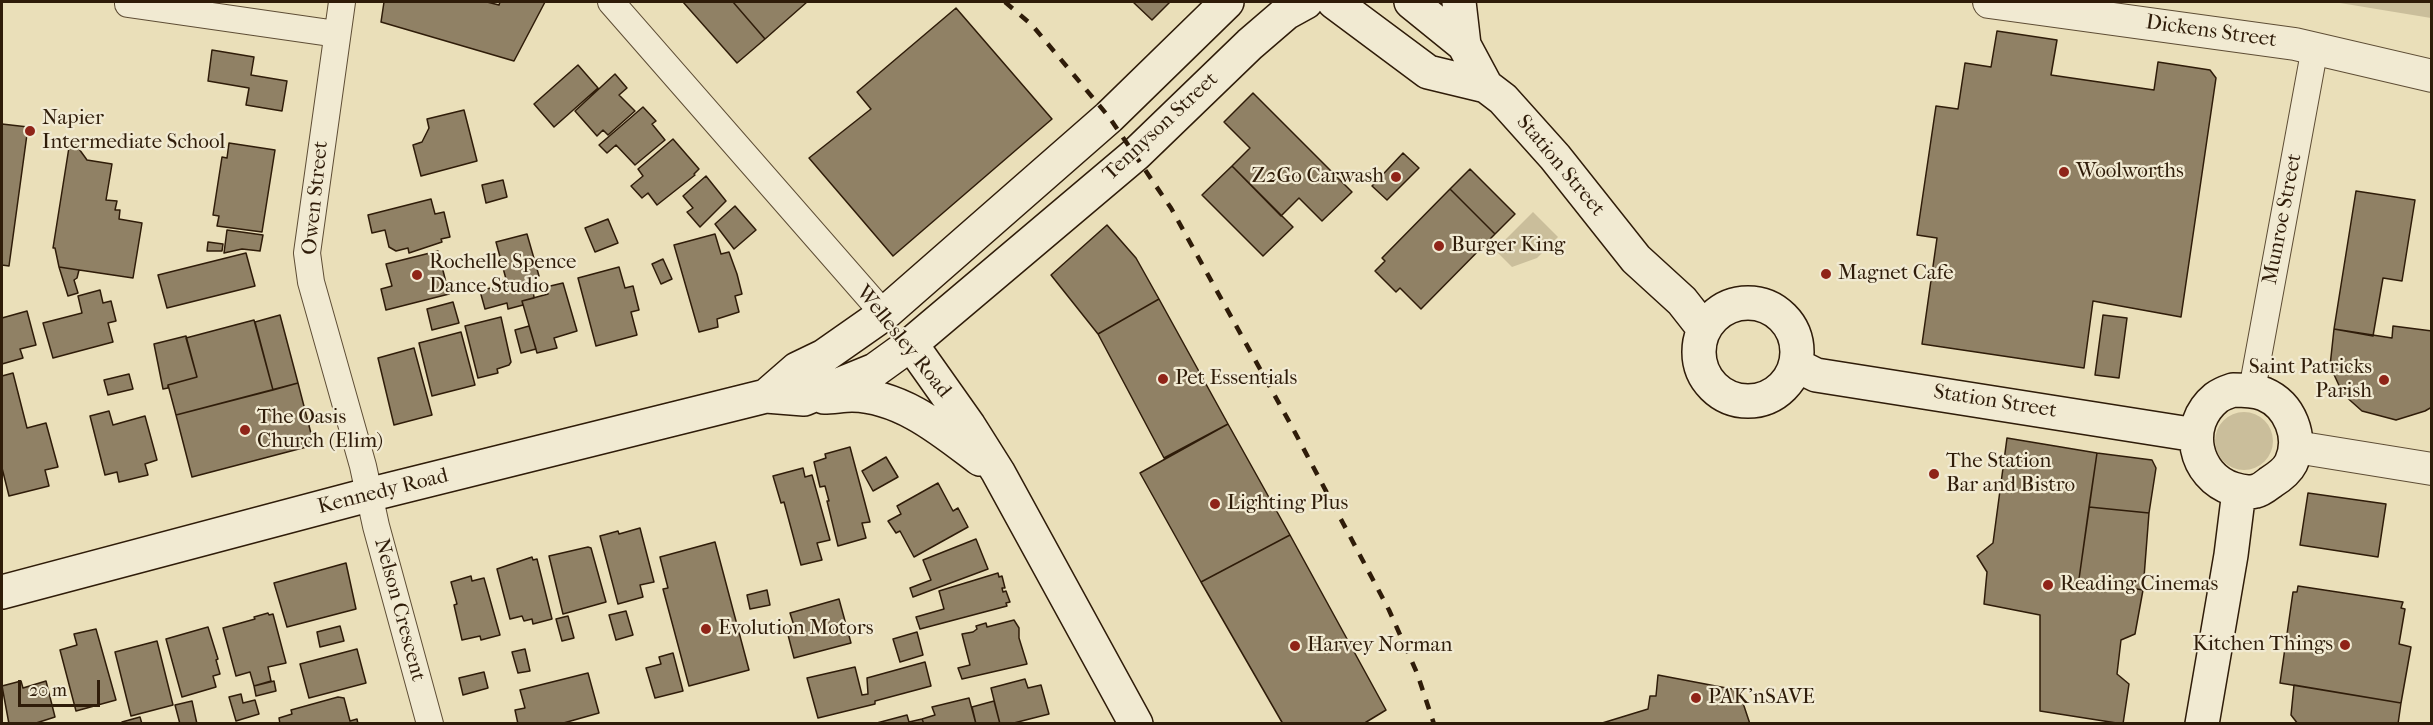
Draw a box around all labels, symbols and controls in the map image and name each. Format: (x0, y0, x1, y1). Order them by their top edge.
street label: Dickens Street (2144, 10, 2278, 54)
street label: Tennyson Street (1098, 67, 1224, 187)
place label: Napier Intermediate School (42, 106, 225, 156)
street label: Station Street (1510, 110, 1610, 222)
marker: Napier Intermediate School (23, 124, 37, 138)
street label: Owen Street (297, 140, 335, 256)
street label: Munroe Street (2258, 151, 2308, 287)
place label: Woolworths (2076, 159, 2184, 185)
place label: Z2Go Carwash (1251, 164, 1384, 190)
marker: Woolworths (2057, 165, 2071, 179)
marker: Z2Go Carwash (1389, 170, 1403, 184)
place label: Burger King (1451, 233, 1565, 259)
marker: Burger King (1432, 239, 1446, 253)
place label: Rochelle Spence Dance Studio (429, 250, 576, 300)
place label: Magnet Cafe (1838, 261, 1954, 287)
marker: Magnet Cafe (1819, 267, 1833, 281)
marker: Rochelle Spence Dance Studio (410, 268, 424, 282)
street label: Wellesley Road (850, 281, 956, 403)
place label: Saint Patricks Parish (2249, 355, 2372, 405)
place label: Pet Essentials (1175, 366, 1297, 392)
marker: Pet Essentials (1156, 372, 1170, 386)
marker: Saint Patricks Parish (2377, 373, 2391, 387)
street label: Station Street (1932, 380, 2058, 424)
place label: The Oasis Church (Elim) (257, 405, 383, 455)
marker: The Oasis Church (Elim) (238, 423, 252, 437)
place label: The Station Bar and Bistro (1946, 449, 2075, 499)
street label: Kennedy Road (315, 464, 451, 520)
marker: The Station Bar and Bistro (1927, 467, 1941, 481)
place label: Lighting Plus (1227, 491, 1348, 517)
marker: Lighting Plus (1208, 497, 1222, 511)
street label: Nelson Crescent (368, 536, 430, 684)
place label: Reading Cinemas (2060, 572, 2218, 598)
marker: Reading Cinemas (2041, 578, 2055, 592)
place label: Evolution Motors (718, 616, 873, 642)
marker: Evolution Motors (699, 622, 713, 636)
place label: Kitchen Things (2192, 632, 2333, 658)
place label: Harvey Norman (1307, 633, 1452, 659)
marker: Kitchen Things (2338, 638, 2352, 652)
marker: Harvey Norman (1288, 639, 1302, 653)
scale bar (21, 668, 104, 706)
text: 20 m (29, 680, 67, 701)
place label: PAK'nSAVE (1708, 685, 1815, 711)
marker: PAK'nSAVE (1689, 691, 1703, 705)

